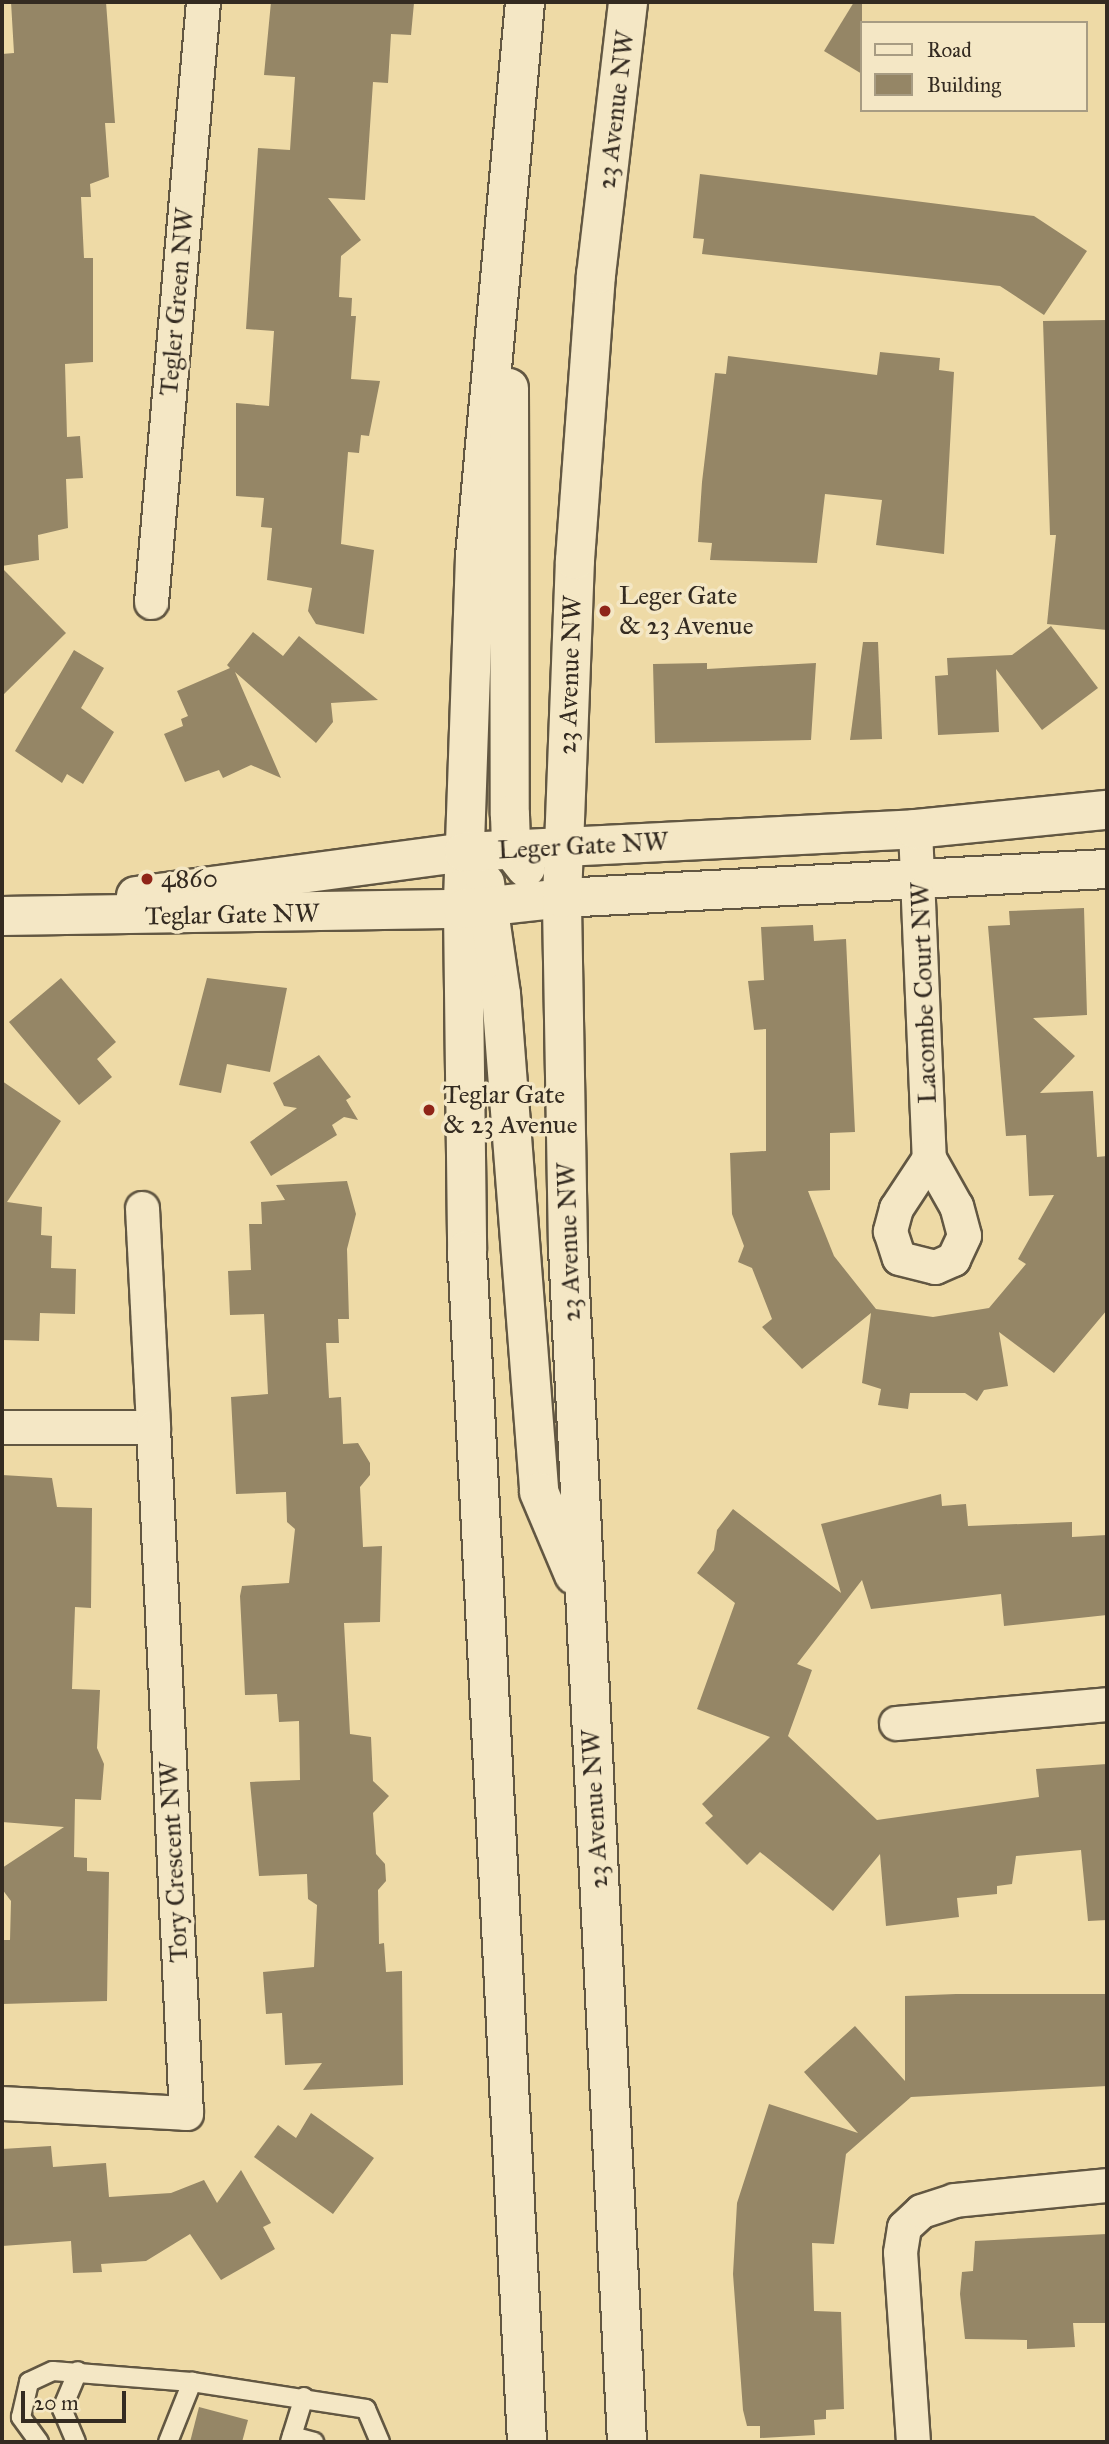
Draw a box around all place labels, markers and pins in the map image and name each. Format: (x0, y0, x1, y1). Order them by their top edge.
place label: Leger Gate & 23 Avenue (619, 580, 754, 642)
marker: Leger Gate & 23 Avenue (597, 603, 613, 619)
place label: 4860 (161, 863, 218, 895)
marker: 4860 (139, 871, 155, 887)
place label: Teglar Gate & 23 Avenue (443, 1079, 578, 1140)
marker: Teglar Gate & 23 Avenue (421, 1102, 437, 1118)

